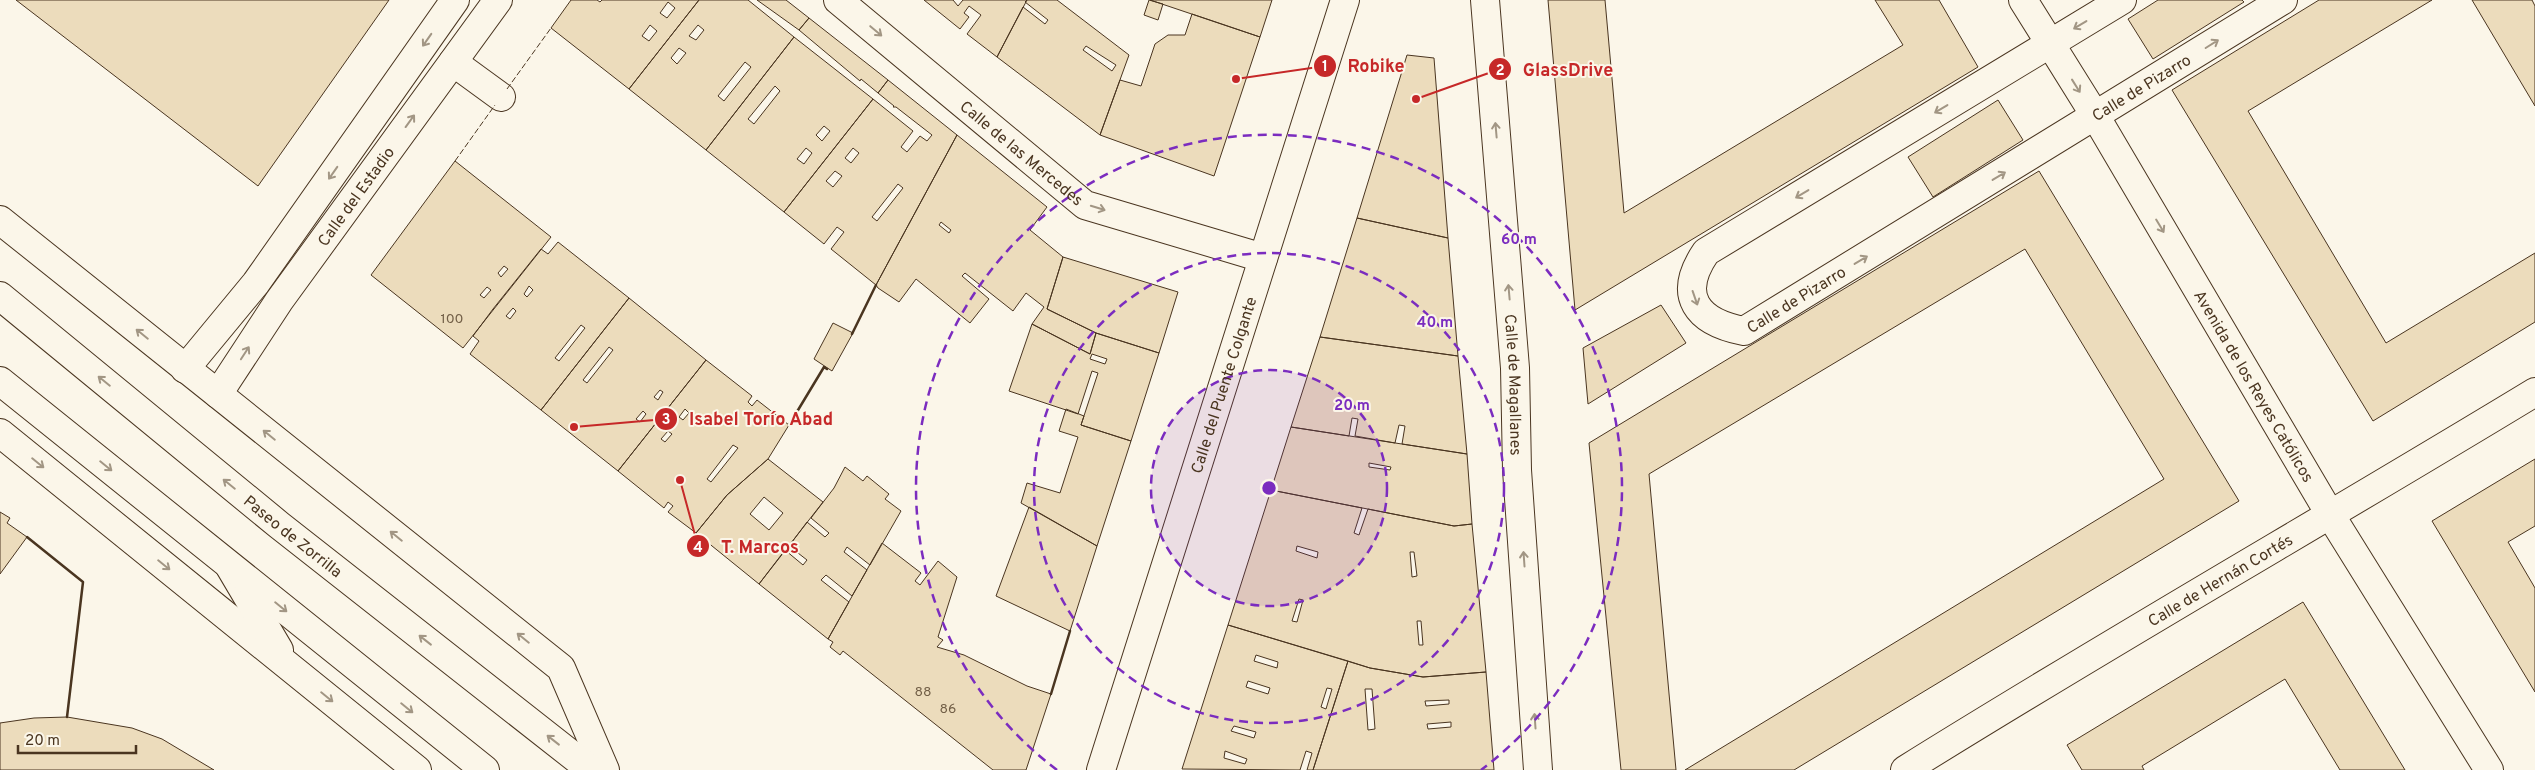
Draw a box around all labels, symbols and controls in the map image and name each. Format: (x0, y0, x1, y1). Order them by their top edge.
one-way arrow (2074, 21, 2088, 31)
one-way arrow (869, 26, 882, 37)
one-way arrow (422, 33, 432, 47)
one-way arrow (2204, 39, 2218, 49)
callout: Robike (1312, 49, 1414, 82)
street label: Calle de Pizarro (2089, 51, 2195, 127)
callout: GlassDrive (1488, 53, 1623, 86)
text: Robike (1347, 56, 1405, 79)
text: 1 (1322, 58, 1328, 77)
text: GlassDrive (1523, 60, 1613, 83)
text: 2 (1495, 62, 1505, 81)
one-way arrow (2071, 79, 2081, 93)
street label: Calle de las Mercedes (955, 97, 1086, 211)
one-way arrow (1935, 105, 1949, 115)
one-way arrow (405, 114, 415, 128)
one-way arrow (1491, 123, 1501, 139)
street label: Calle del Estadio (314, 143, 400, 251)
one-way arrow (328, 165, 338, 179)
one-way arrow (1992, 170, 2006, 180)
one-way arrow (1796, 189, 1810, 199)
one-way arrow (1089, 204, 1105, 214)
one-way arrow (2155, 218, 2165, 232)
text: 60 m (1501, 231, 1537, 250)
one-way arrow (1853, 255, 1867, 265)
street label: Calle de Pizarro (1744, 263, 1850, 339)
one-way arrow (1504, 285, 1514, 301)
street label: Avenida de los Reyes Católicos (2188, 287, 2317, 487)
one-way arrow (1691, 290, 1701, 306)
street label: Calle del Puente Colgante (1188, 295, 1262, 476)
house number: 100 (440, 311, 464, 328)
street label: Calle de Magallanes (1499, 313, 1525, 456)
text: 40 m (1417, 314, 1453, 333)
one-way arrow (135, 329, 148, 340)
one-way arrow (240, 347, 250, 361)
one-way arrow (97, 375, 110, 386)
text: 20 m (1334, 397, 1370, 416)
callout: Isabel Torío Abad (654, 402, 843, 435)
text: Isabel Torío Abad (689, 409, 833, 432)
text: 3 (662, 411, 671, 430)
one-way arrow (263, 429, 276, 440)
one-way arrow (31, 458, 44, 469)
one-way arrow (99, 461, 112, 472)
one-way arrow (223, 479, 236, 490)
centre of rings (1260, 479, 1278, 497)
street label: Paseo de Zorrilla (239, 492, 346, 583)
callout: T. Marcos (686, 530, 809, 563)
one-way arrow (390, 531, 403, 542)
street label: Calle de Hernán Cortés (2145, 531, 2297, 632)
text: T. Marcos (721, 537, 799, 560)
text: 4 (693, 539, 703, 558)
one-way arrow (1519, 552, 1528, 568)
one-way arrow (158, 560, 171, 571)
one-way arrow (274, 601, 287, 612)
one-way arrow (517, 632, 530, 643)
one-way arrow (419, 634, 432, 645)
house number: 88 (914, 684, 932, 701)
one-way arrow (320, 692, 333, 703)
house number: 86 (940, 701, 956, 718)
one-way arrow (401, 703, 414, 714)
one-way arrow (1530, 714, 1539, 730)
scale bar (18, 722, 135, 754)
text: 20 m (25, 732, 60, 751)
one-way arrow (546, 735, 560, 745)

